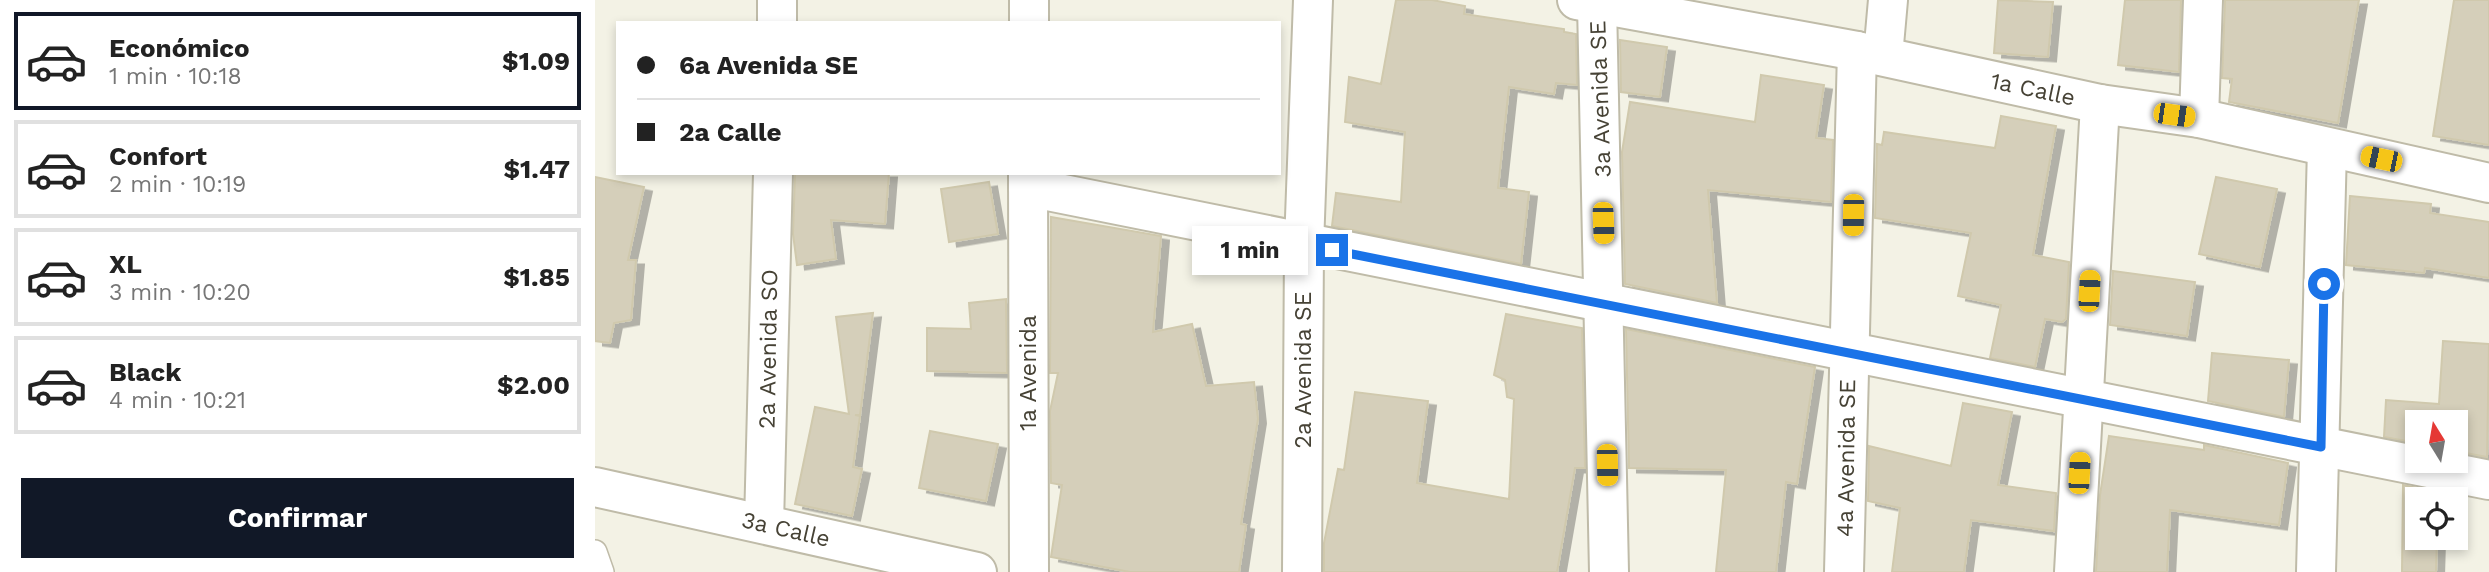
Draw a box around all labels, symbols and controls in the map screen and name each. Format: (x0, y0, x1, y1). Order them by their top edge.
street label: 3a Avenida SE (1584, 20, 1617, 178)
icon: car (25, 30, 88, 93)
text: Económico (109, 33, 250, 63)
text: $1.09 (502, 46, 570, 76)
text: 6a Avenida SE (679, 50, 858, 80)
text: 1 min · 10:18 (109, 63, 242, 90)
street label: 1a Calle (1988, 67, 2077, 112)
car (2152, 102, 2197, 128)
text: 2a Calle (679, 117, 782, 147)
icon: car (25, 138, 88, 201)
text: Confort (109, 141, 207, 171)
car (2359, 144, 2404, 174)
text: $1.47 (503, 154, 570, 184)
text: 2 min · 10:19 (109, 171, 246, 198)
car (1843, 194, 1864, 236)
car (1592, 202, 1615, 244)
callout: 1 min (1192, 226, 1307, 274)
route end (1316, 234, 1348, 266)
text: 1 min (1220, 237, 1280, 264)
icon: car (25, 246, 88, 309)
text: XL (109, 249, 142, 279)
text: $1.85 (503, 262, 570, 292)
route start (2308, 268, 2340, 300)
street label: 2a Avenida SO (754, 269, 783, 429)
car (2078, 269, 2101, 313)
text: 3 min · 10:20 (109, 279, 251, 306)
street label: 2a Avenida SE (1290, 292, 1317, 449)
street label: 1a Avenida (1015, 315, 1042, 431)
icon: car (25, 354, 88, 417)
text: Black (109, 357, 181, 387)
text: $2.00 (497, 370, 570, 400)
street label: 4a Avenida SE (1832, 379, 1861, 537)
text: 4 min · 10:21 (109, 387, 246, 414)
north arrow (2405, 410, 2467, 472)
map controls (2405, 410, 2468, 550)
car (1597, 444, 1618, 486)
car (2068, 451, 2091, 495)
button: Confirmar (21, 478, 574, 558)
button: locate (2405, 487, 2468, 550)
street label: 3a Calle (739, 506, 833, 553)

